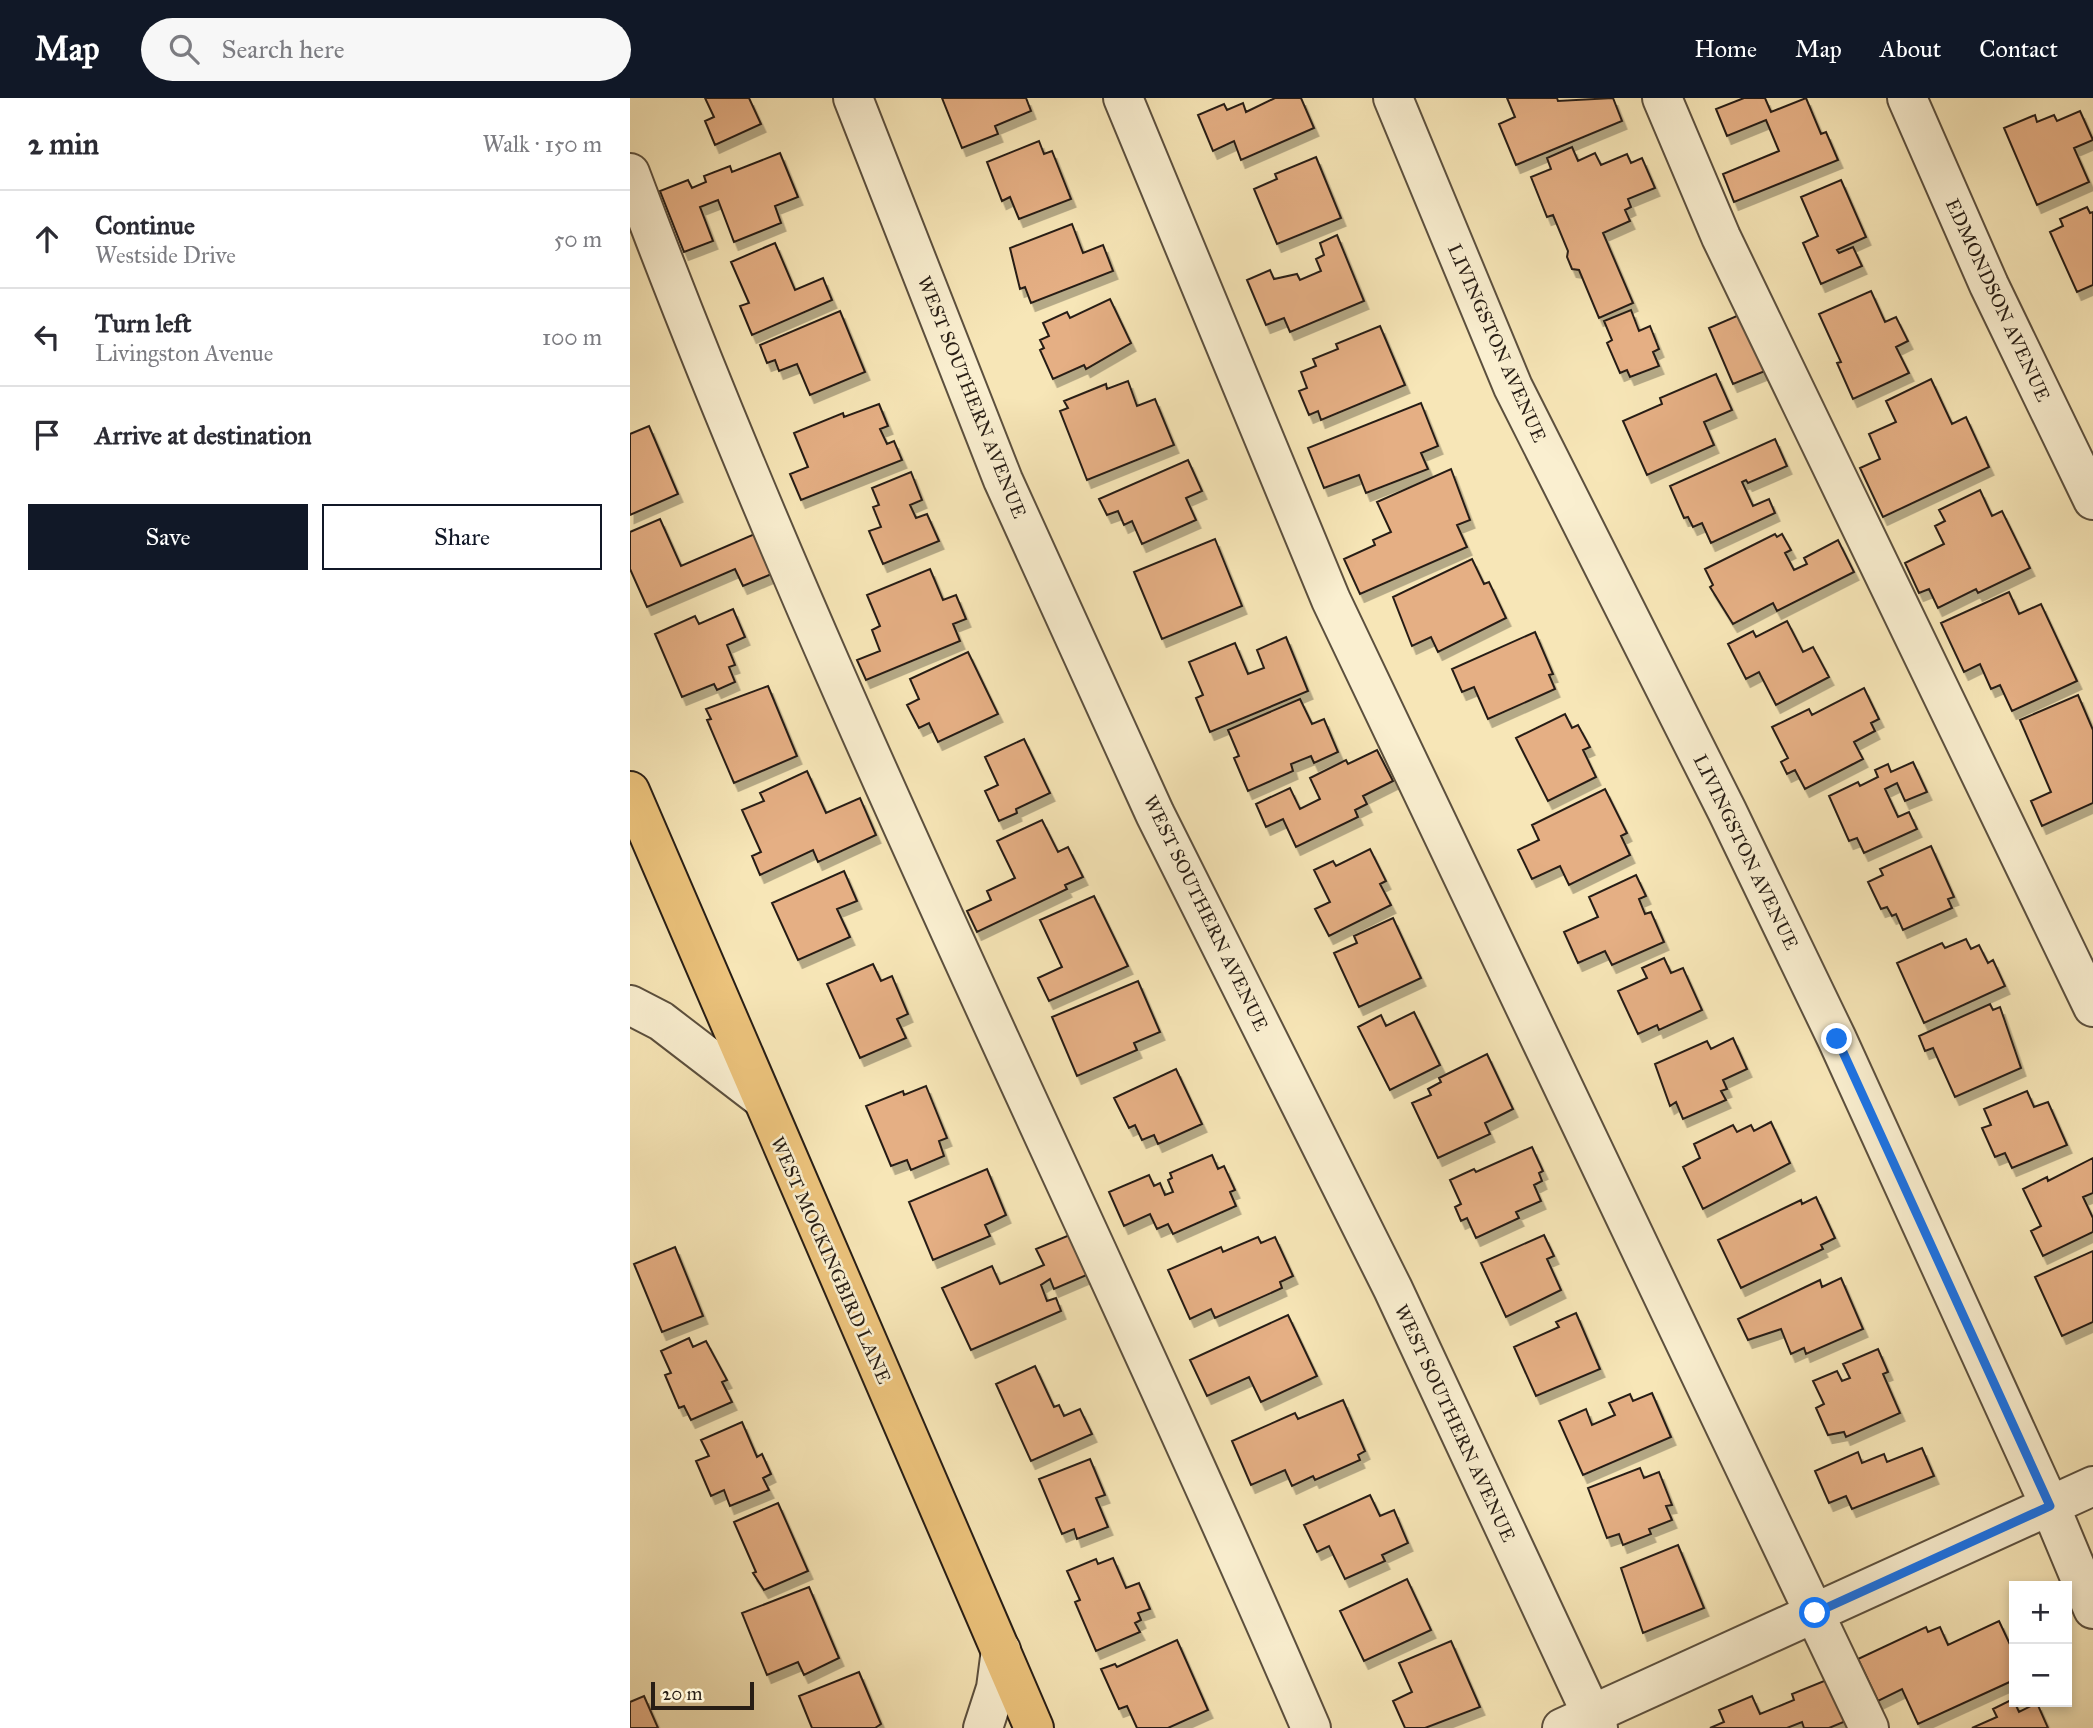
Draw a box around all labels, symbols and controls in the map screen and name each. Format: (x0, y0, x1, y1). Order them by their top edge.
search box (141, 18, 631, 81)
text: Map (35, 29, 99, 69)
icon: search (165, 30, 203, 68)
text: Search here (221, 33, 345, 65)
text: Home (1694, 34, 1757, 64)
text: Map (1795, 34, 1842, 64)
text: About (1880, 34, 1941, 64)
text: Contact (1979, 34, 2058, 64)
text: 2 min (28, 126, 99, 162)
text: Walk · 150 m (482, 130, 602, 158)
street label: EDMONDSON AVENUE (1941, 195, 2055, 406)
text: Continue (95, 209, 195, 241)
icon: ahead (28, 220, 66, 258)
text: 50 m (554, 225, 602, 253)
street label: LIVINGSTON AVENUE (1443, 240, 1551, 446)
text: Westside Drive (95, 241, 236, 269)
street label: WEST SOUTHERN AVENUE (913, 272, 1031, 522)
text: Turn left (95, 307, 191, 339)
icon: left (28, 318, 66, 356)
text: 100 m (542, 323, 602, 351)
text: Livingston Avenue (95, 339, 273, 367)
icon: arrive (28, 416, 66, 454)
text: Arrive at destination (95, 419, 312, 451)
button: Save (28, 504, 308, 570)
button: Share (322, 504, 602, 570)
street label: LIVINGSTON AVENUE (1689, 751, 1804, 954)
street label: WEST SOUTHERN AVENUE (1139, 791, 1273, 1035)
route end (1821, 1023, 1852, 1054)
street label: WEST MOCKINGBIRD LANE (766, 1133, 896, 1387)
street label: WEST SOUTHERN AVENUE (1390, 1301, 1520, 1546)
map controls (2009, 1581, 2072, 1707)
button: + (2009, 1581, 2072, 1644)
route start (1799, 1597, 1830, 1628)
button: − (2009, 1644, 2072, 1707)
scale bar (651, 1679, 754, 1711)
text: 20 m (662, 1682, 703, 1705)

